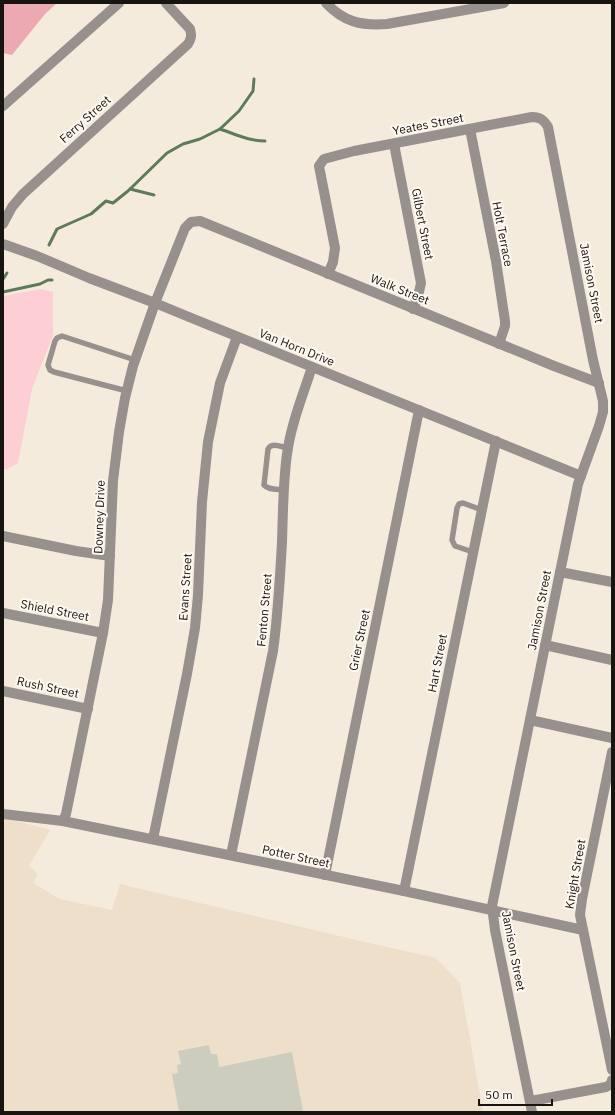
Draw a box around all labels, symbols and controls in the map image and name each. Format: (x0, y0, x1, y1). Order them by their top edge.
street label: Ferry Street (56, 92, 114, 146)
street label: Yeates Street (391, 110, 465, 138)
street label: Gilbert Street (409, 187, 437, 261)
street label: Holt Terrace (489, 200, 517, 268)
street label: Jamison Street (577, 242, 607, 324)
street label: Walk Street (368, 270, 432, 308)
street label: Van Horn Drive (257, 325, 337, 369)
street label: Downey Drive (90, 479, 108, 554)
street label: Evans Street (175, 553, 195, 621)
street label: Jamison Street (524, 569, 554, 651)
street label: Fenton Street (253, 573, 275, 647)
street label: Shield Street (20, 596, 90, 624)
street label: Grier Street (345, 608, 373, 672)
street label: Hart Street (424, 632, 450, 694)
street label: Rush Street (16, 673, 80, 701)
street label: Knight Street (561, 838, 589, 910)
street label: Potter Street (261, 842, 331, 870)
street label: Jamison Street (499, 910, 529, 992)
scale bar (479, 1081, 552, 1107)
text: 50 m (485, 1087, 513, 1102)

